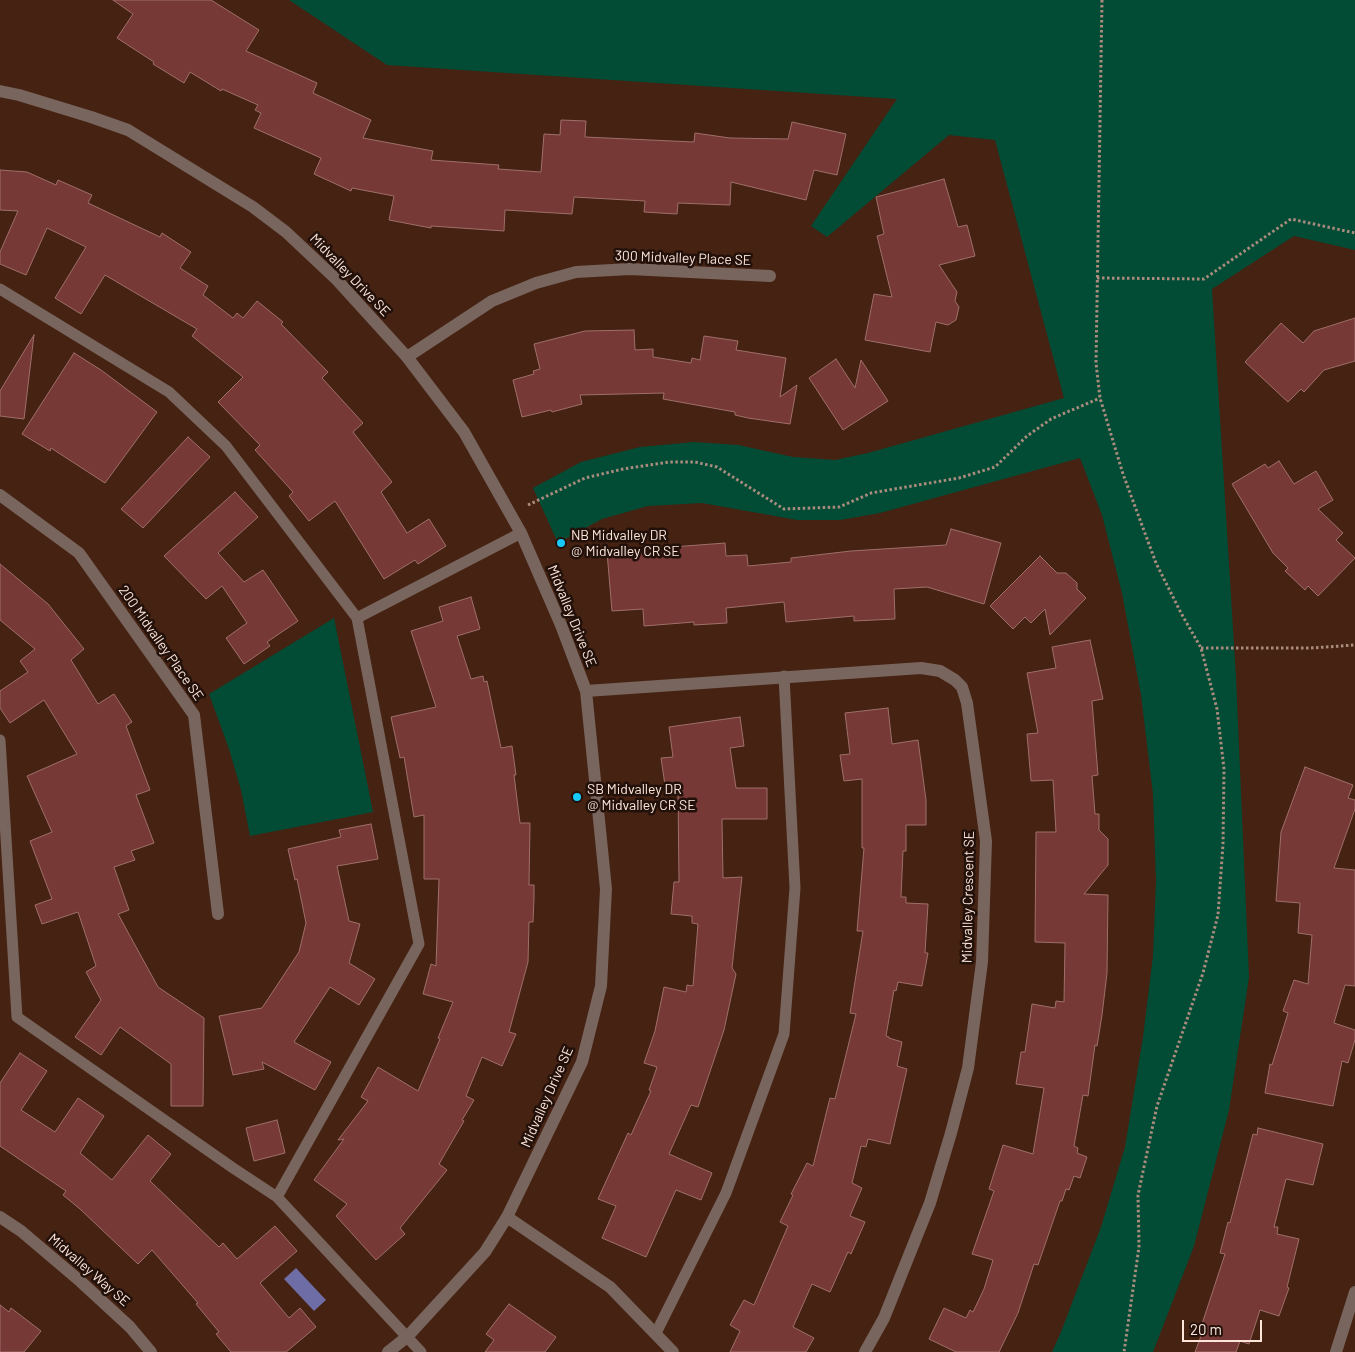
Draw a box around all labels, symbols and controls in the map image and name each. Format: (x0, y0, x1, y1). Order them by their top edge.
street label: Midvalley Drive SE (306, 230, 394, 320)
street label: 300 Midvalley Place SE (615, 247, 751, 269)
place label: NB Midvalley DR @ Midvalley CR SE (571, 527, 680, 560)
marker: NB Midvalley DR @ Midvalley CR SE (555, 537, 567, 549)
street label: Midvalley Drive SE (544, 563, 600, 669)
street label: 200 Midvalley Place SE (115, 582, 207, 704)
place label: SB Midvalley DR @ Midvalley CR SE (587, 781, 696, 814)
marker: SB Midvalley DR @ Midvalley CR SE (571, 791, 583, 803)
street label: Midvalley Crescent SE (958, 831, 978, 963)
street label: Midvalley Drive SE (517, 1044, 577, 1150)
street label: Midvalley Way SE (45, 1230, 133, 1310)
scale bar (1185, 1310, 1265, 1342)
text: 20 m (1190, 1320, 1222, 1338)

